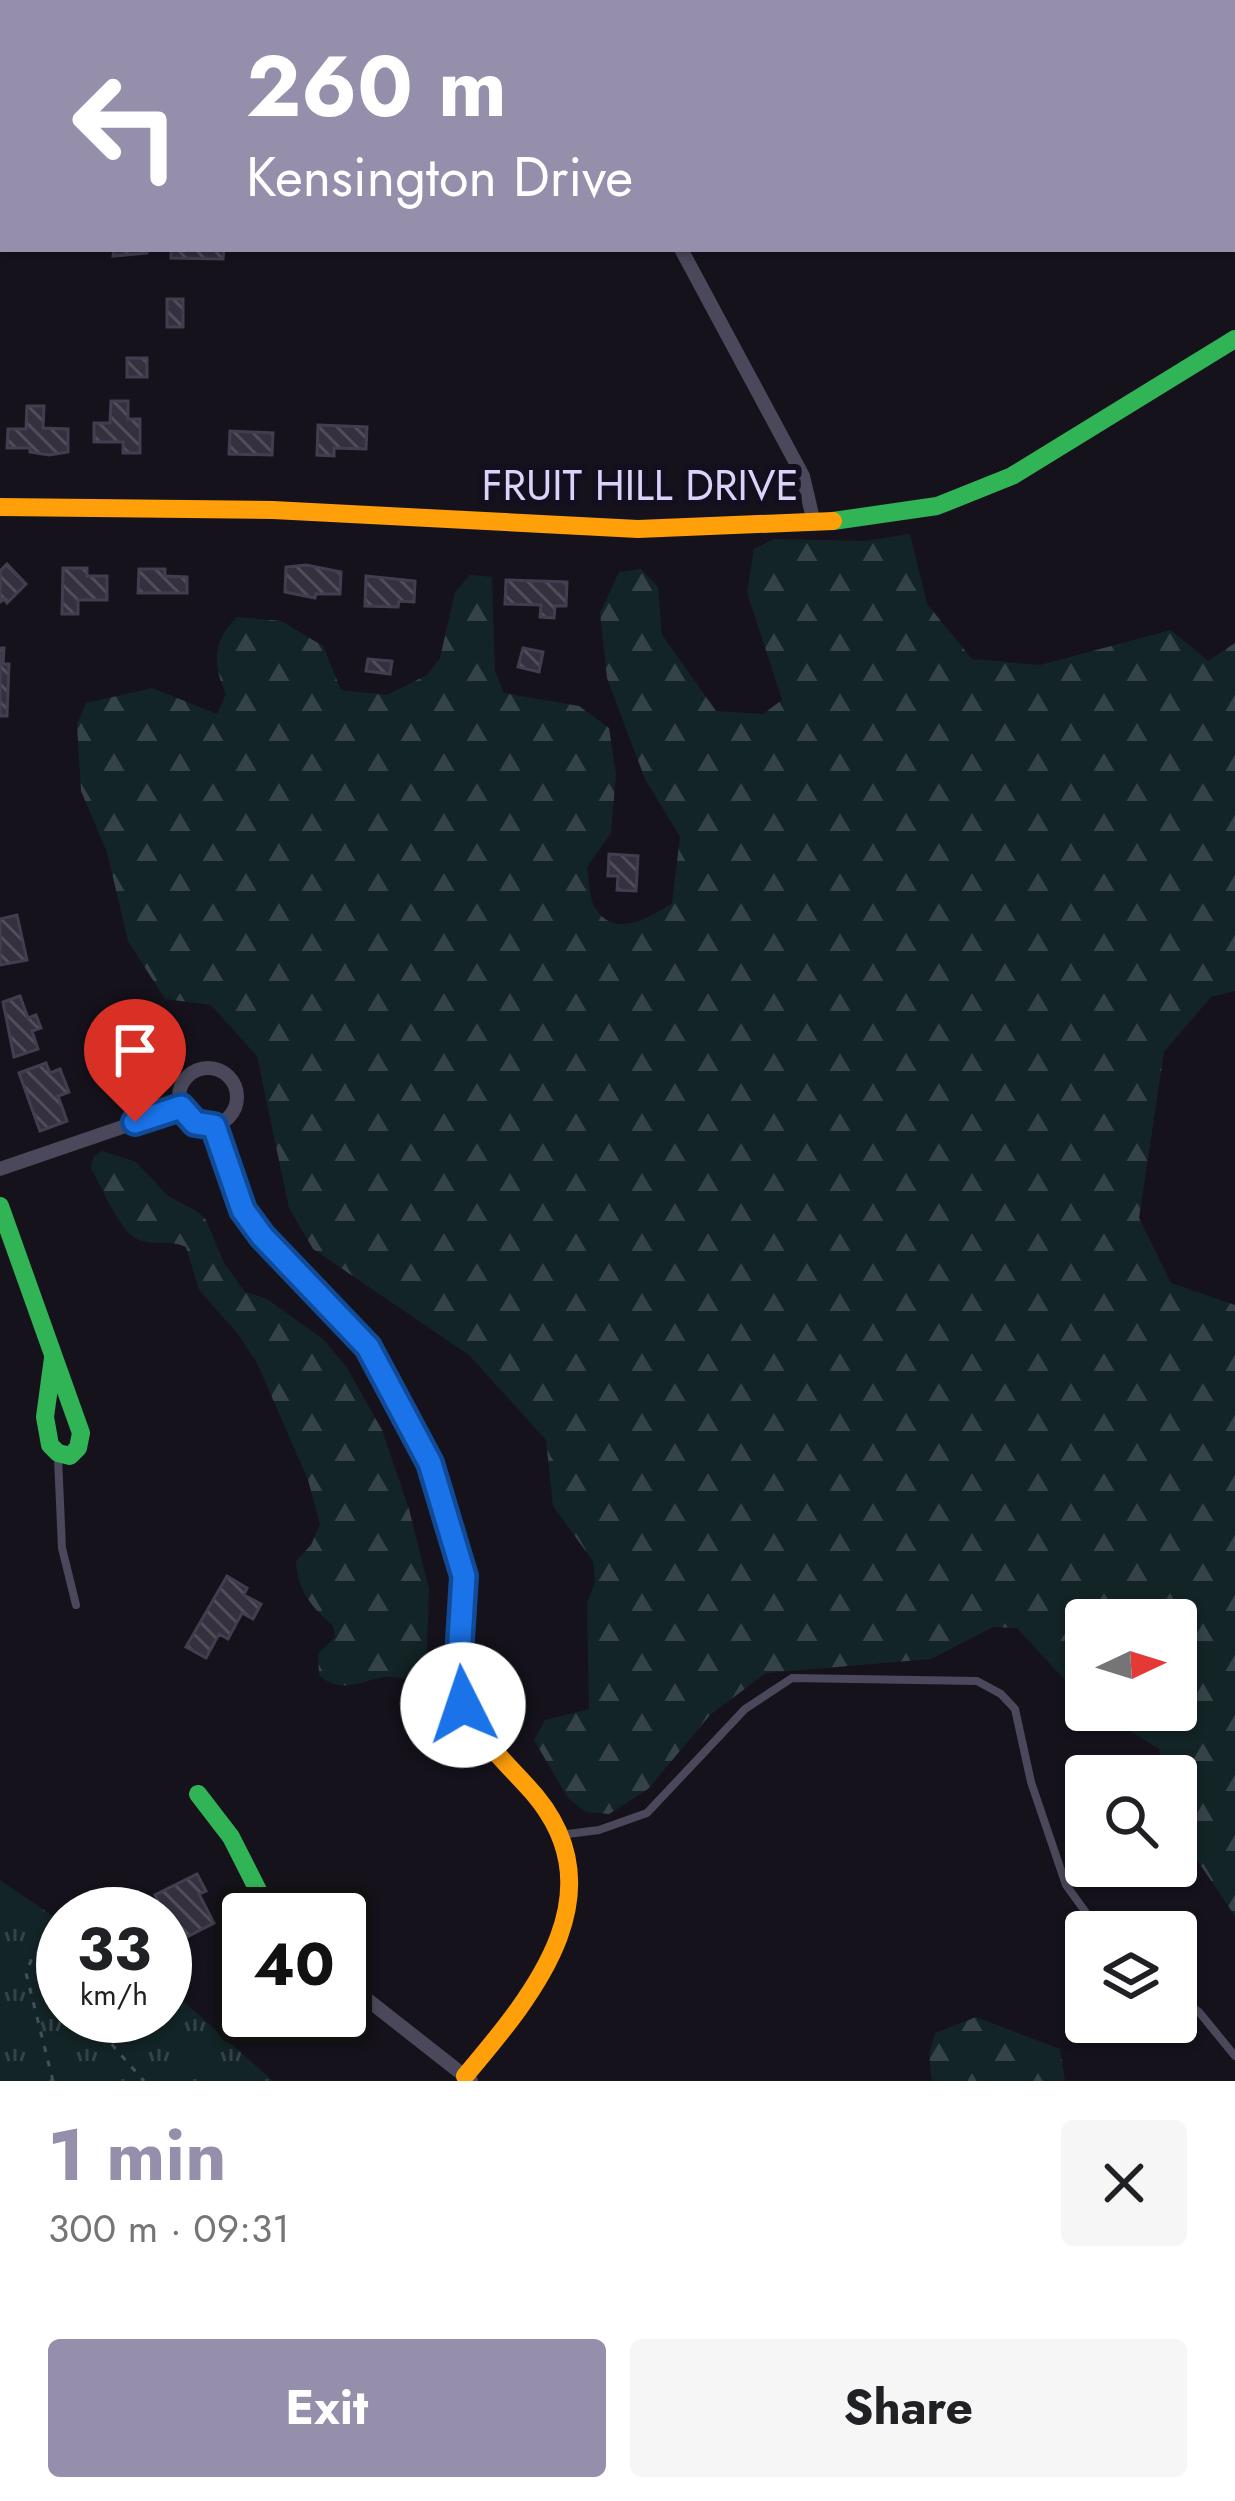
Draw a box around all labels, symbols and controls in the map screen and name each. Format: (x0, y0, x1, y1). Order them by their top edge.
text: 260 m (246, 26, 507, 148)
icon: left (48, 48, 204, 204)
text: Kensington Drive (246, 138, 633, 216)
street label: FRUIT HILL DRIVE (481, 455, 799, 516)
pin (84, 999, 186, 1122)
icon: arrive (102, 1017, 168, 1083)
north arrow (1065, 1599, 1197, 1731)
map controls (1065, 1599, 1197, 2043)
position arrow (400, 1642, 526, 1768)
button: search (1065, 1755, 1197, 1887)
speed limit sign: 40 (216, 1887, 372, 2043)
text: 33 (77, 1906, 151, 1993)
button: layers (1065, 1911, 1197, 2043)
text: km/h (80, 1973, 148, 2016)
text: 1 min (48, 2103, 227, 2207)
button: close (1061, 2120, 1187, 2246)
text: 300 m · 09:31 (48, 2200, 290, 2257)
button: Exit (48, 2339, 606, 2477)
button: Share (630, 2339, 1187, 2477)

